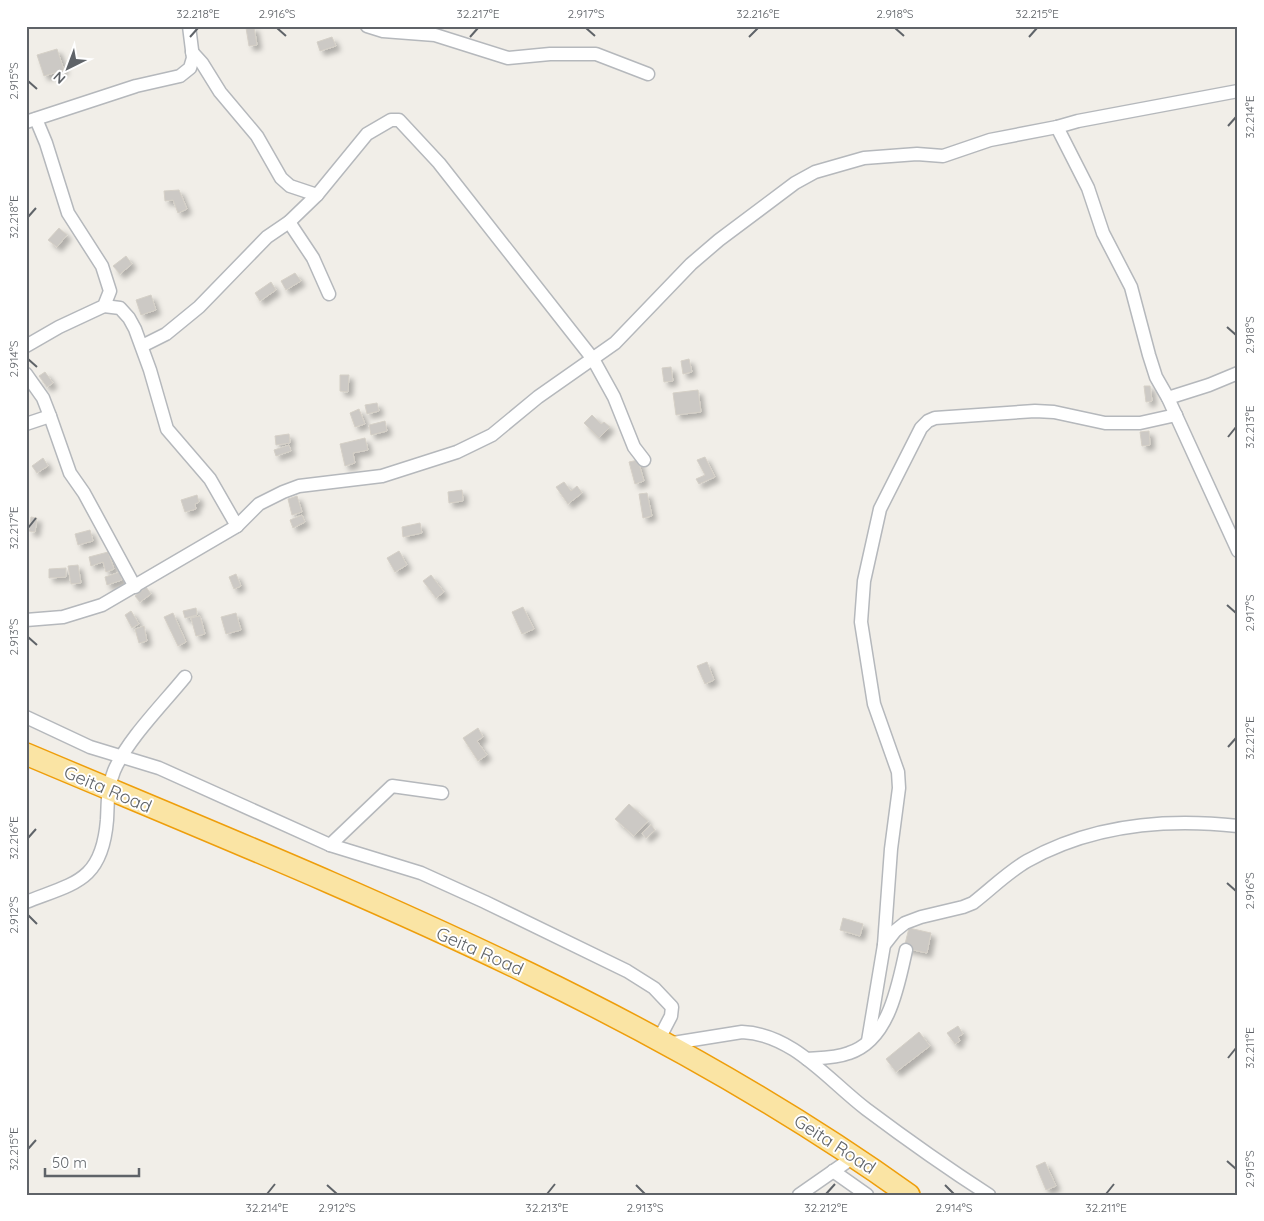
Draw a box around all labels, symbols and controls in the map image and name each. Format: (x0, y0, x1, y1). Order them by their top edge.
text: 32.218°E (176, 6, 220, 21)
text: 2.916°S (258, 6, 296, 21)
text: 32.217°E (456, 6, 500, 21)
text: 2.917°S (568, 6, 605, 21)
text: 32.216°E (736, 6, 780, 21)
text: 2.918°S (876, 6, 914, 21)
text: 32.215°E (1015, 6, 1059, 21)
north arrow (42, 42, 92, 92)
text: 2.915°S (6, 62, 21, 100)
text: N (49, 68, 69, 88)
text: 32.214°E (1242, 95, 1257, 139)
text: 32.218°E (6, 195, 21, 239)
text: 2.918°S (1242, 316, 1257, 354)
text: 2.914°S (6, 340, 21, 377)
text: 32.213°E (1242, 405, 1257, 449)
text: 32.217°E (6, 506, 21, 550)
text: 2.917°S (1242, 594, 1257, 631)
text: 2.913°S (6, 618, 21, 656)
text: 32.212°E (1242, 716, 1257, 760)
street label: Geita Road (61, 760, 155, 818)
text: 32.216°E (6, 816, 21, 860)
text: 2.916°S (1242, 872, 1257, 910)
text: 2.912°S (6, 896, 21, 934)
street label: Geita Road (433, 922, 527, 980)
text: 32.211°E (1242, 1027, 1257, 1069)
street label: Geita Road (790, 1109, 880, 1179)
text: 32.215°E (6, 1127, 21, 1171)
scale bar (45, 1146, 139, 1178)
text: 2.915°S (1242, 1150, 1257, 1188)
text: 50 m (52, 1153, 87, 1172)
text: 32.214°E (245, 1200, 289, 1215)
text: 2.912°S (318, 1200, 356, 1215)
text: 32.213°E (525, 1200, 569, 1215)
text: 2.913°S (626, 1200, 664, 1215)
text: 32.212°E (804, 1200, 848, 1215)
text: 2.914°S (936, 1200, 973, 1215)
text: 32.211°E (1085, 1200, 1127, 1215)

